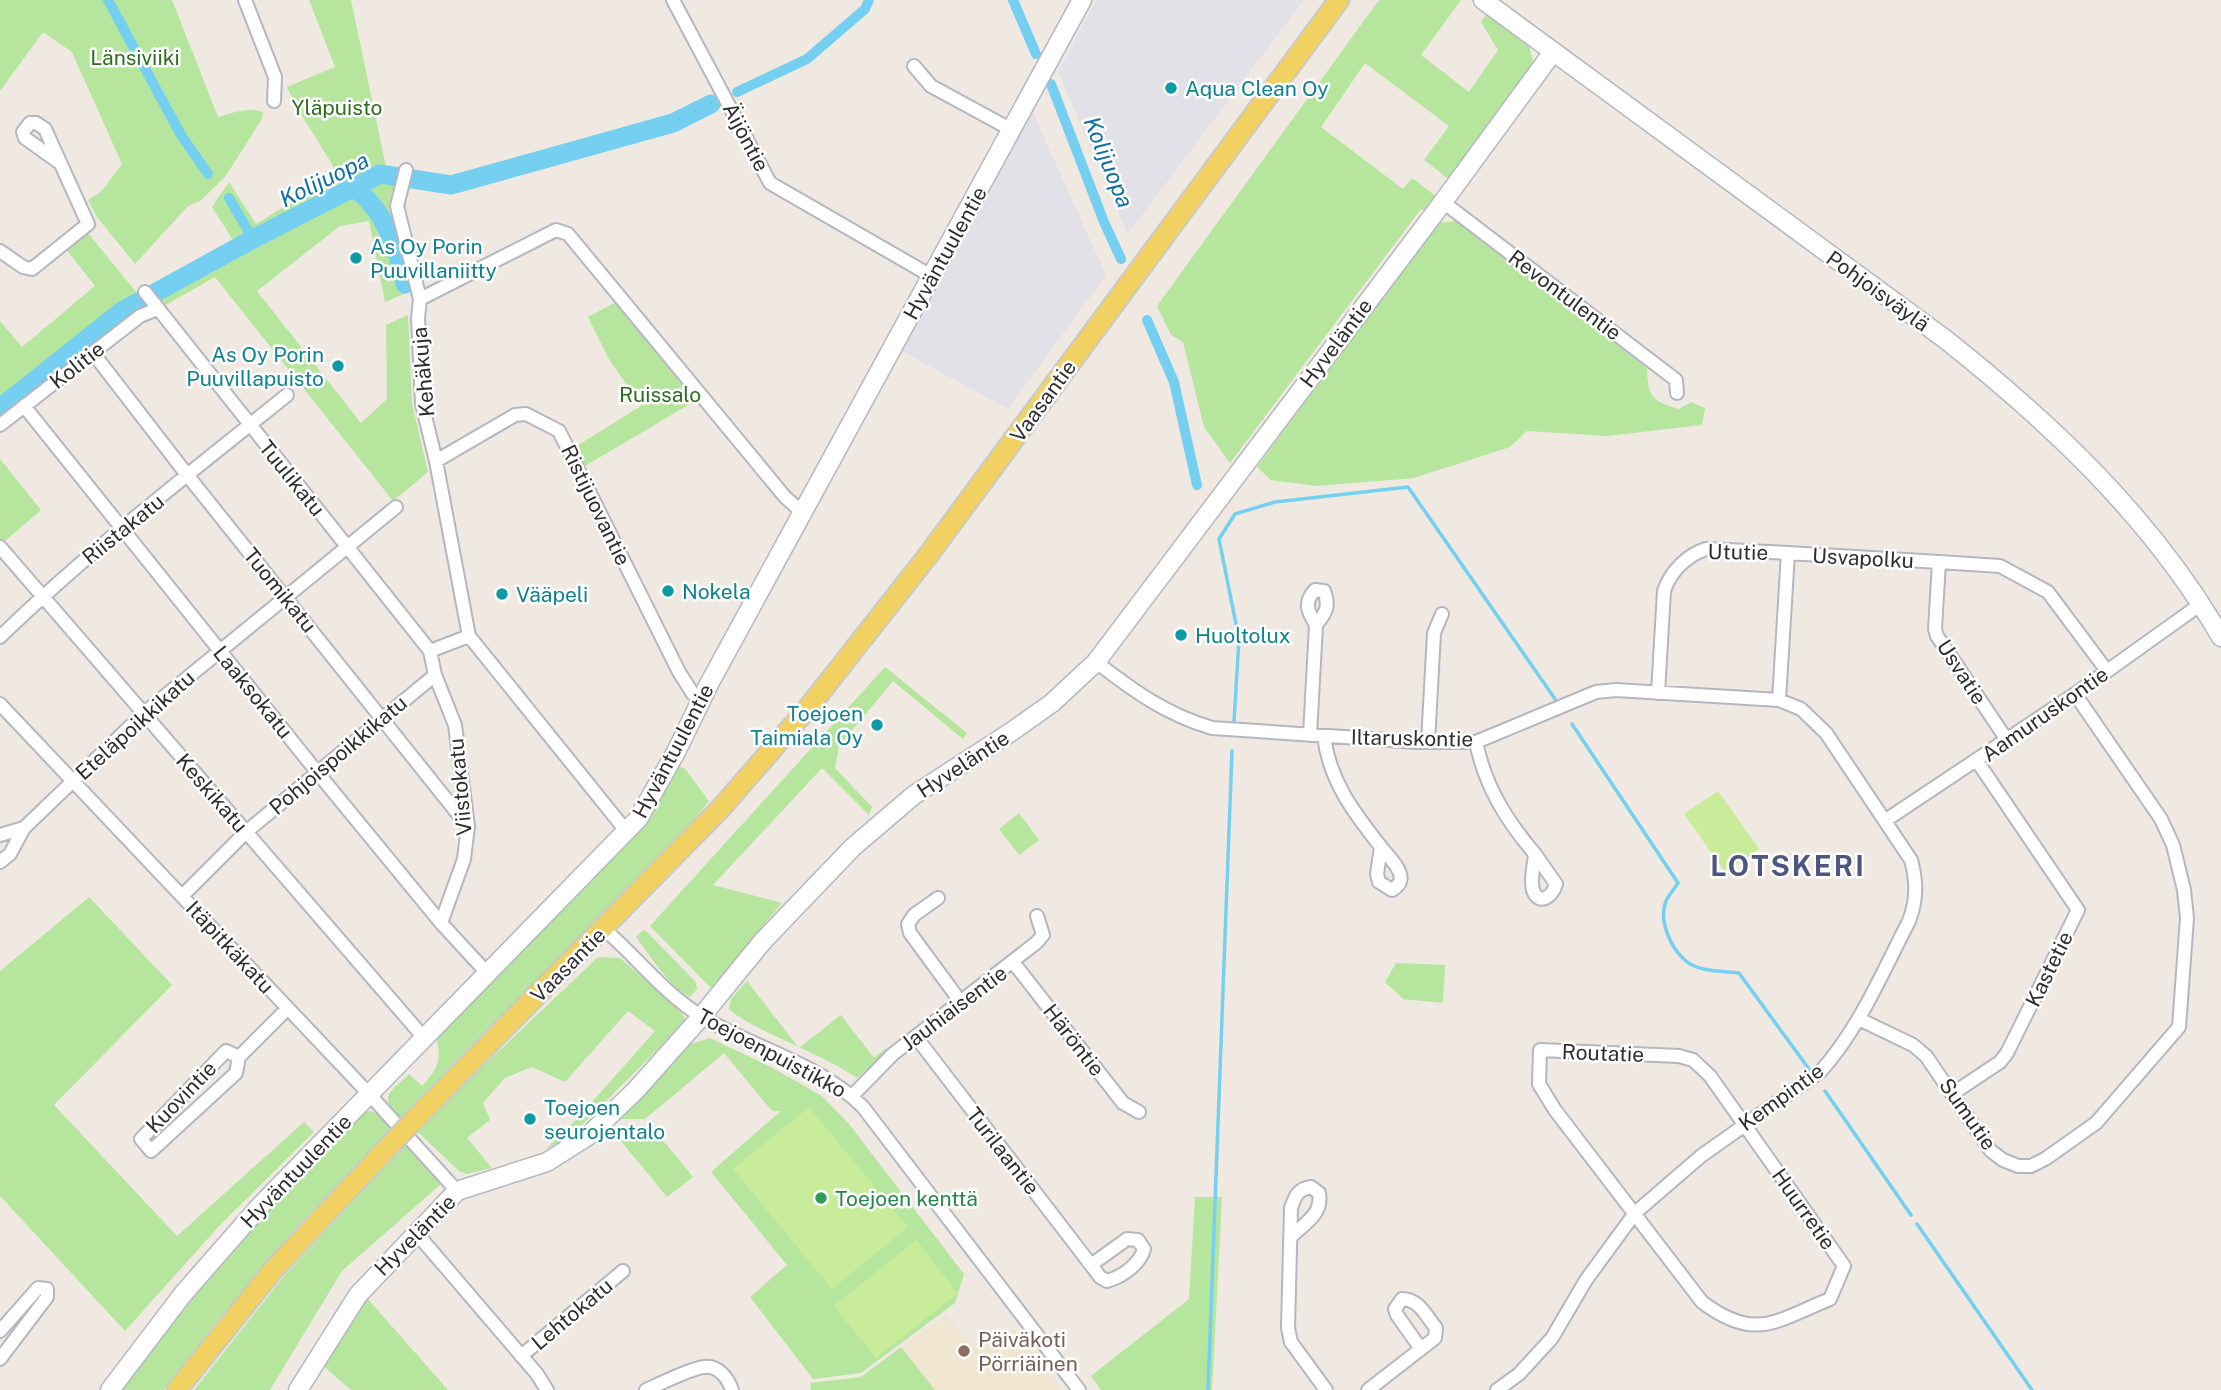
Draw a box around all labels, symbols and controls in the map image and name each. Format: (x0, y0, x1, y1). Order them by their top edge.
park label: Länsiviiki (90, 45, 180, 70)
place label: Aqua Clean Oy (1185, 76, 1329, 101)
marker: Aqua Clean Oy (1163, 80, 1179, 96)
park label: Yläpuisto (292, 95, 382, 120)
street label: Äijöntie (717, 98, 775, 176)
water label: Kolijuopa (1079, 112, 1139, 212)
water label: Kolijuopa (275, 146, 373, 212)
street label: Hyväntuulentie (898, 182, 992, 324)
place label: As Oy Porin Puuvillaniitty (370, 234, 497, 283)
street label: Revontulentie (1504, 245, 1626, 345)
street label: Pohjoisväylä (1822, 245, 1934, 337)
marker: As Oy Porin Puuvillaniitty (348, 250, 364, 266)
street label: Hyveläntie (1295, 294, 1377, 392)
street label: Kehäkuja (407, 326, 439, 418)
street label: Kolitie (45, 336, 109, 394)
place label: As Oy Porin Puuvillapuisto (186, 342, 324, 391)
street label: Vaasantie (1005, 355, 1081, 447)
marker: As Oy Porin Puuvillapuisto (330, 358, 346, 374)
park label: Ruissalo (619, 382, 701, 407)
street label: Tuulikatu (254, 435, 330, 521)
street label: Ristijuovantie (556, 441, 636, 569)
street label: Riistakatu (77, 489, 169, 569)
street label: Ututie (1708, 539, 1768, 565)
street label: Tuomikatu (238, 543, 322, 637)
street label: Usvapolku (1812, 543, 1914, 573)
place label: Nokela (682, 579, 751, 604)
place label: Vääpeli (516, 582, 588, 607)
marker: Nokela (660, 583, 676, 599)
marker: Vääpeli (494, 586, 510, 602)
place label: Huoltolux (1195, 623, 1291, 648)
marker: Huoltolux (1173, 627, 1189, 643)
street label: Usvatie (1932, 635, 1992, 709)
street label: Laaksokatu (208, 641, 298, 743)
street label: Aamuruskontie (1977, 661, 2113, 767)
street label: Eteläpoikkikatu (70, 665, 200, 785)
street label: Hyväntuulentie (627, 680, 719, 822)
street label: Pohjoispoikkikatu (264, 690, 412, 820)
place label: Toejoen Taimiala Oy (750, 701, 863, 750)
marker: Toejoen Taimiala Oy (869, 717, 885, 733)
street label: Iltaruskontie (1351, 724, 1473, 752)
street label: Hyveläntie (912, 725, 1014, 803)
street label: Viistokatu (443, 737, 477, 837)
street label: Keskikatu (171, 748, 253, 838)
district label: LOTSKERI (1710, 849, 1866, 882)
street label: Itäpitkäkatu (181, 896, 279, 998)
street label: Vaasantie (525, 922, 611, 1008)
street label: Kastetie (2020, 927, 2078, 1011)
street label: Jauhiaisentie (896, 960, 1012, 1056)
street label: Häröntie (1038, 999, 1110, 1081)
street label: Toejoenpuistikko (693, 1003, 851, 1103)
street label: Routatie (1561, 1039, 1645, 1067)
street label: Kuovintie (141, 1056, 221, 1138)
street label: Kempintie (1734, 1058, 1828, 1136)
street label: Sumutie (1934, 1073, 2002, 1155)
place label: Toejoen seurojentalo (544, 1095, 665, 1144)
street label: Turilaantie (961, 1103, 1045, 1199)
street label: Hyväntuulentie (235, 1109, 357, 1233)
marker: Toejoen seurojentalo (522, 1111, 538, 1127)
street label: Huurretie (1767, 1164, 1841, 1254)
place label: Toejoen kenttä (835, 1186, 978, 1211)
street label: Hyveläntie (369, 1189, 461, 1281)
marker: Toejoen kenttä (813, 1190, 829, 1206)
street label: Lehtokatu (526, 1273, 618, 1355)
place label: Päiväkoti Pörriäinen (978, 1327, 1078, 1376)
marker: Päiväkoti Pörriäinen (956, 1343, 972, 1359)

